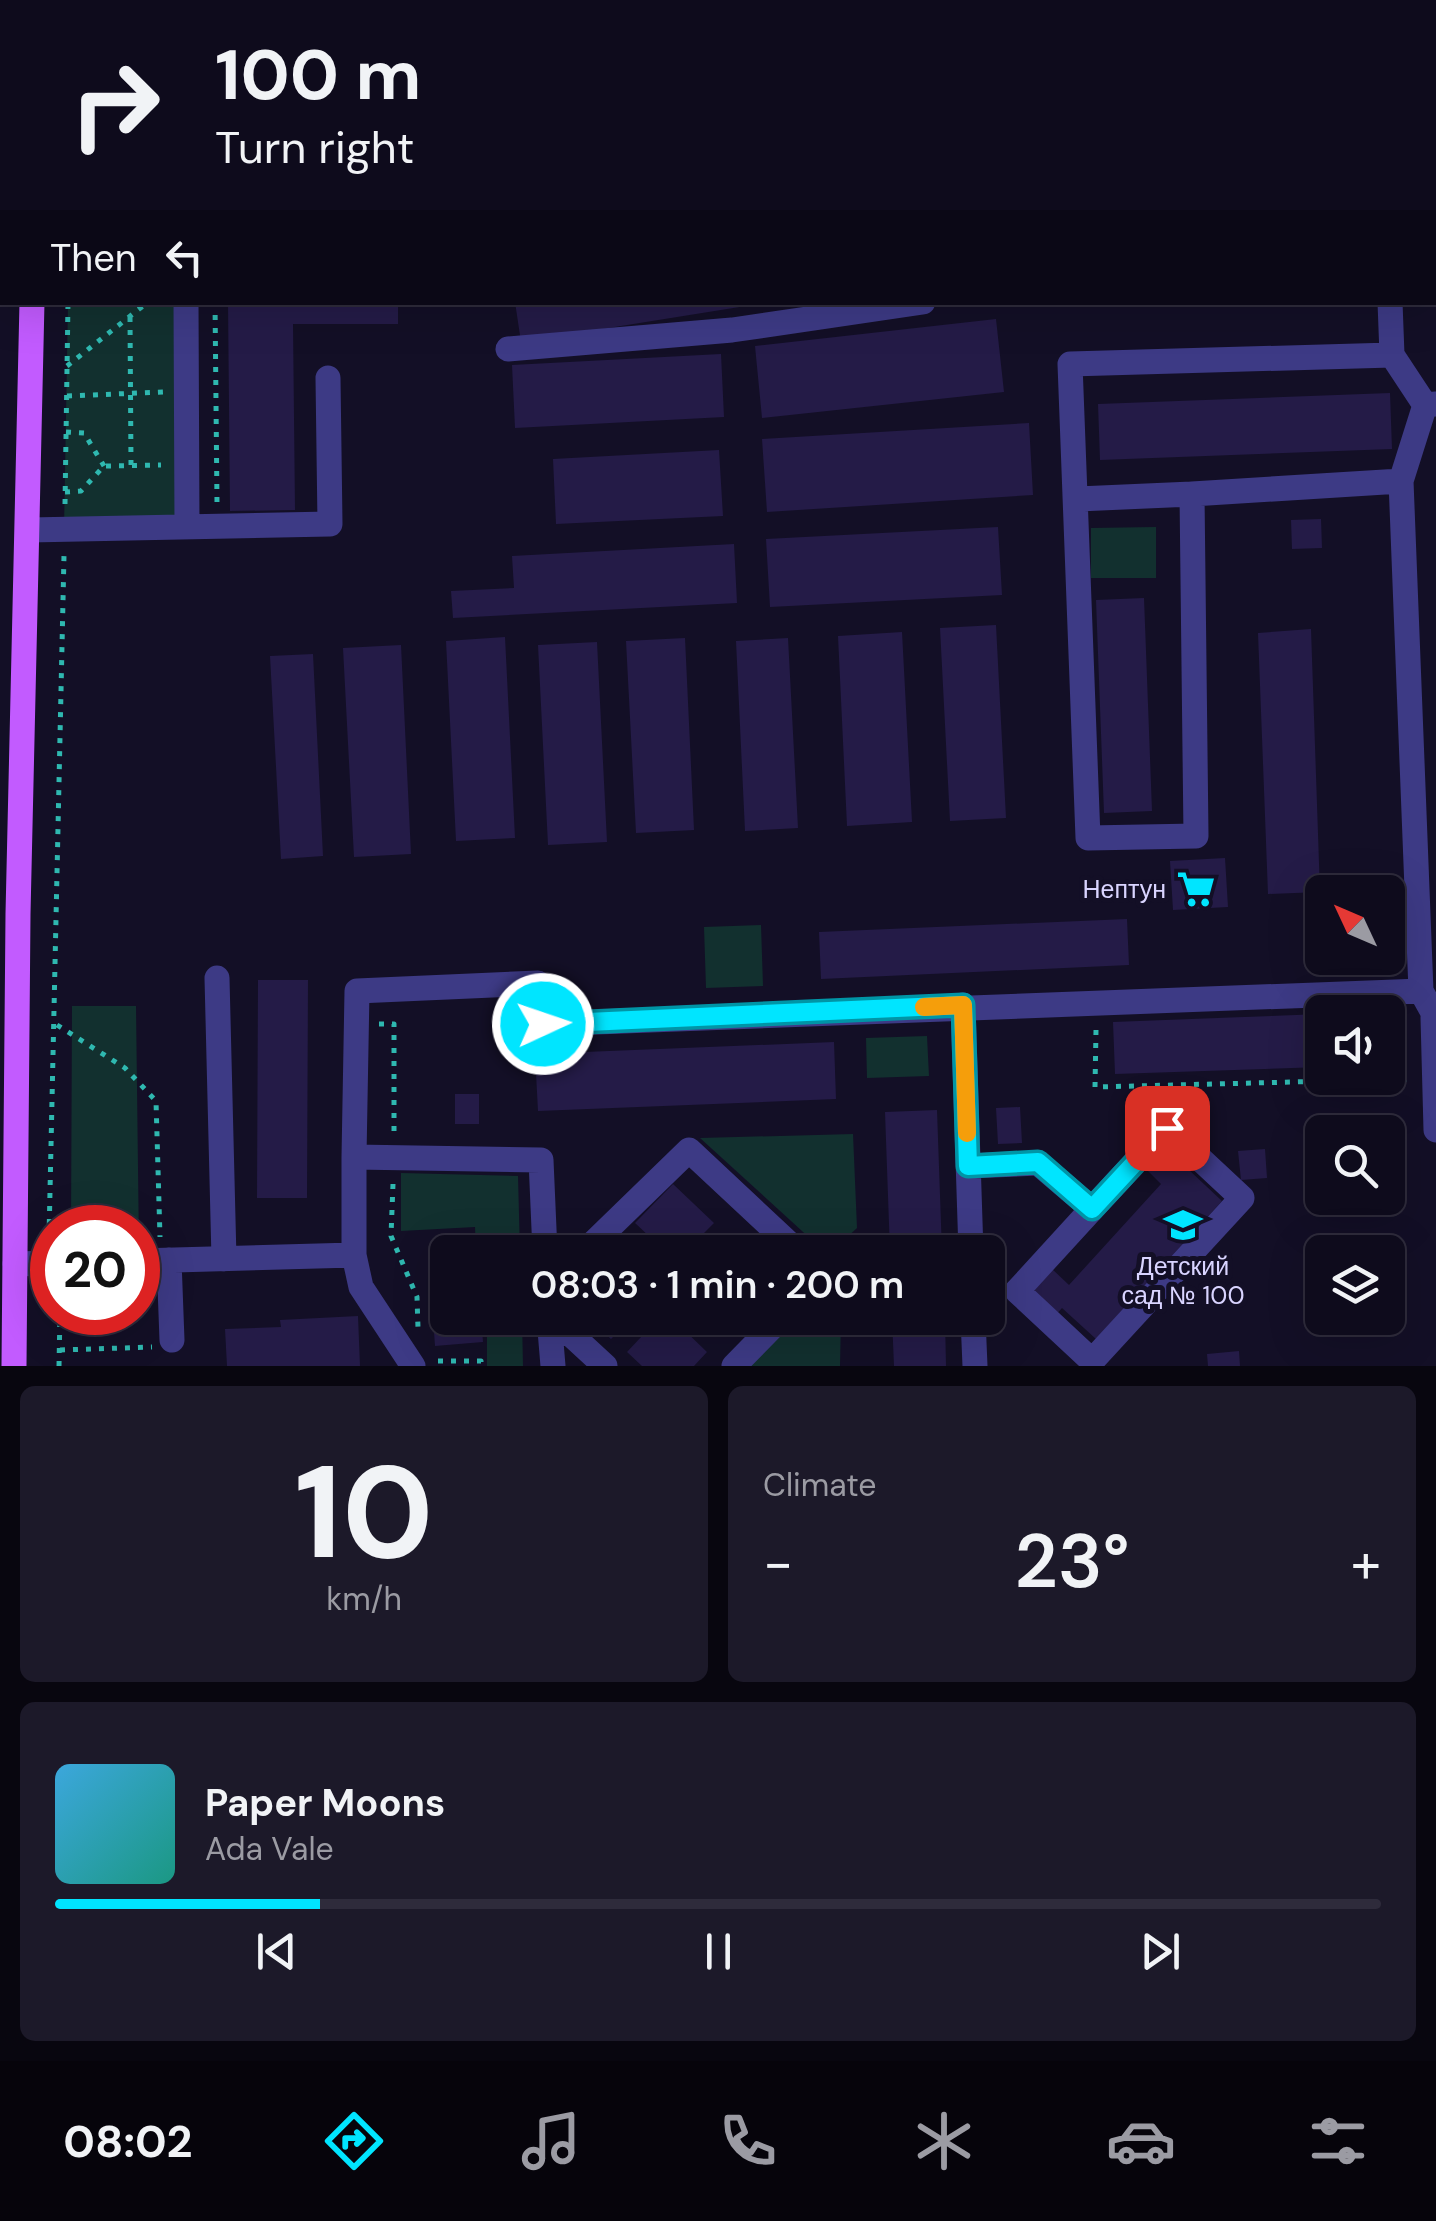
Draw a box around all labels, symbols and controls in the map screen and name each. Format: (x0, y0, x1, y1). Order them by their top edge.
text: 100 m (215, 30, 421, 121)
icon: right (50, 40, 180, 170)
text: Turn right (215, 118, 414, 177)
icon: left (157, 230, 212, 285)
text: Then (50, 233, 137, 283)
supermarket icon: Нептун (1175, 868, 1217, 910)
place label: Нептун (1082, 873, 1166, 906)
north arrow (1305, 875, 1405, 975)
map controls (1305, 875, 1405, 1335)
position arrow (491, 972, 595, 1076)
button: sound (1305, 995, 1405, 1095)
pin (1125, 1086, 1210, 1171)
icon: arrive (1140, 1101, 1195, 1156)
button: search (1305, 1115, 1405, 1215)
school or university icon: Детский сад № 100 (1162, 1204, 1204, 1246)
speed limit sign: 20 (30, 1205, 160, 1335)
button: layers (1305, 1235, 1405, 1335)
place label: Детский сад № 100 (1121, 1250, 1245, 1312)
text: 08:03 · 1 min · 200 m (531, 1260, 904, 1310)
text: 10 (295, 1428, 433, 1597)
text: Climate (763, 1464, 877, 1506)
text: 23° (1015, 1513, 1129, 1610)
text: − (763, 1527, 793, 1599)
text: + (1351, 1527, 1381, 1599)
text: km/h (326, 1578, 402, 1620)
text: Paper Moons (205, 1778, 445, 1828)
text: Ada Vale (205, 1828, 334, 1870)
icon: previous (249, 1924, 304, 1979)
icon: pause (691, 1924, 746, 1979)
icon: next (1133, 1924, 1188, 1979)
icon: directions (319, 2106, 389, 2176)
icon: music (516, 2106, 586, 2176)
icon: phone (713, 2106, 783, 2176)
icon: climate (909, 2106, 979, 2176)
icon: car (1106, 2106, 1176, 2176)
icon: filters (1303, 2106, 1373, 2176)
text: 08:02 (63, 2112, 192, 2171)

